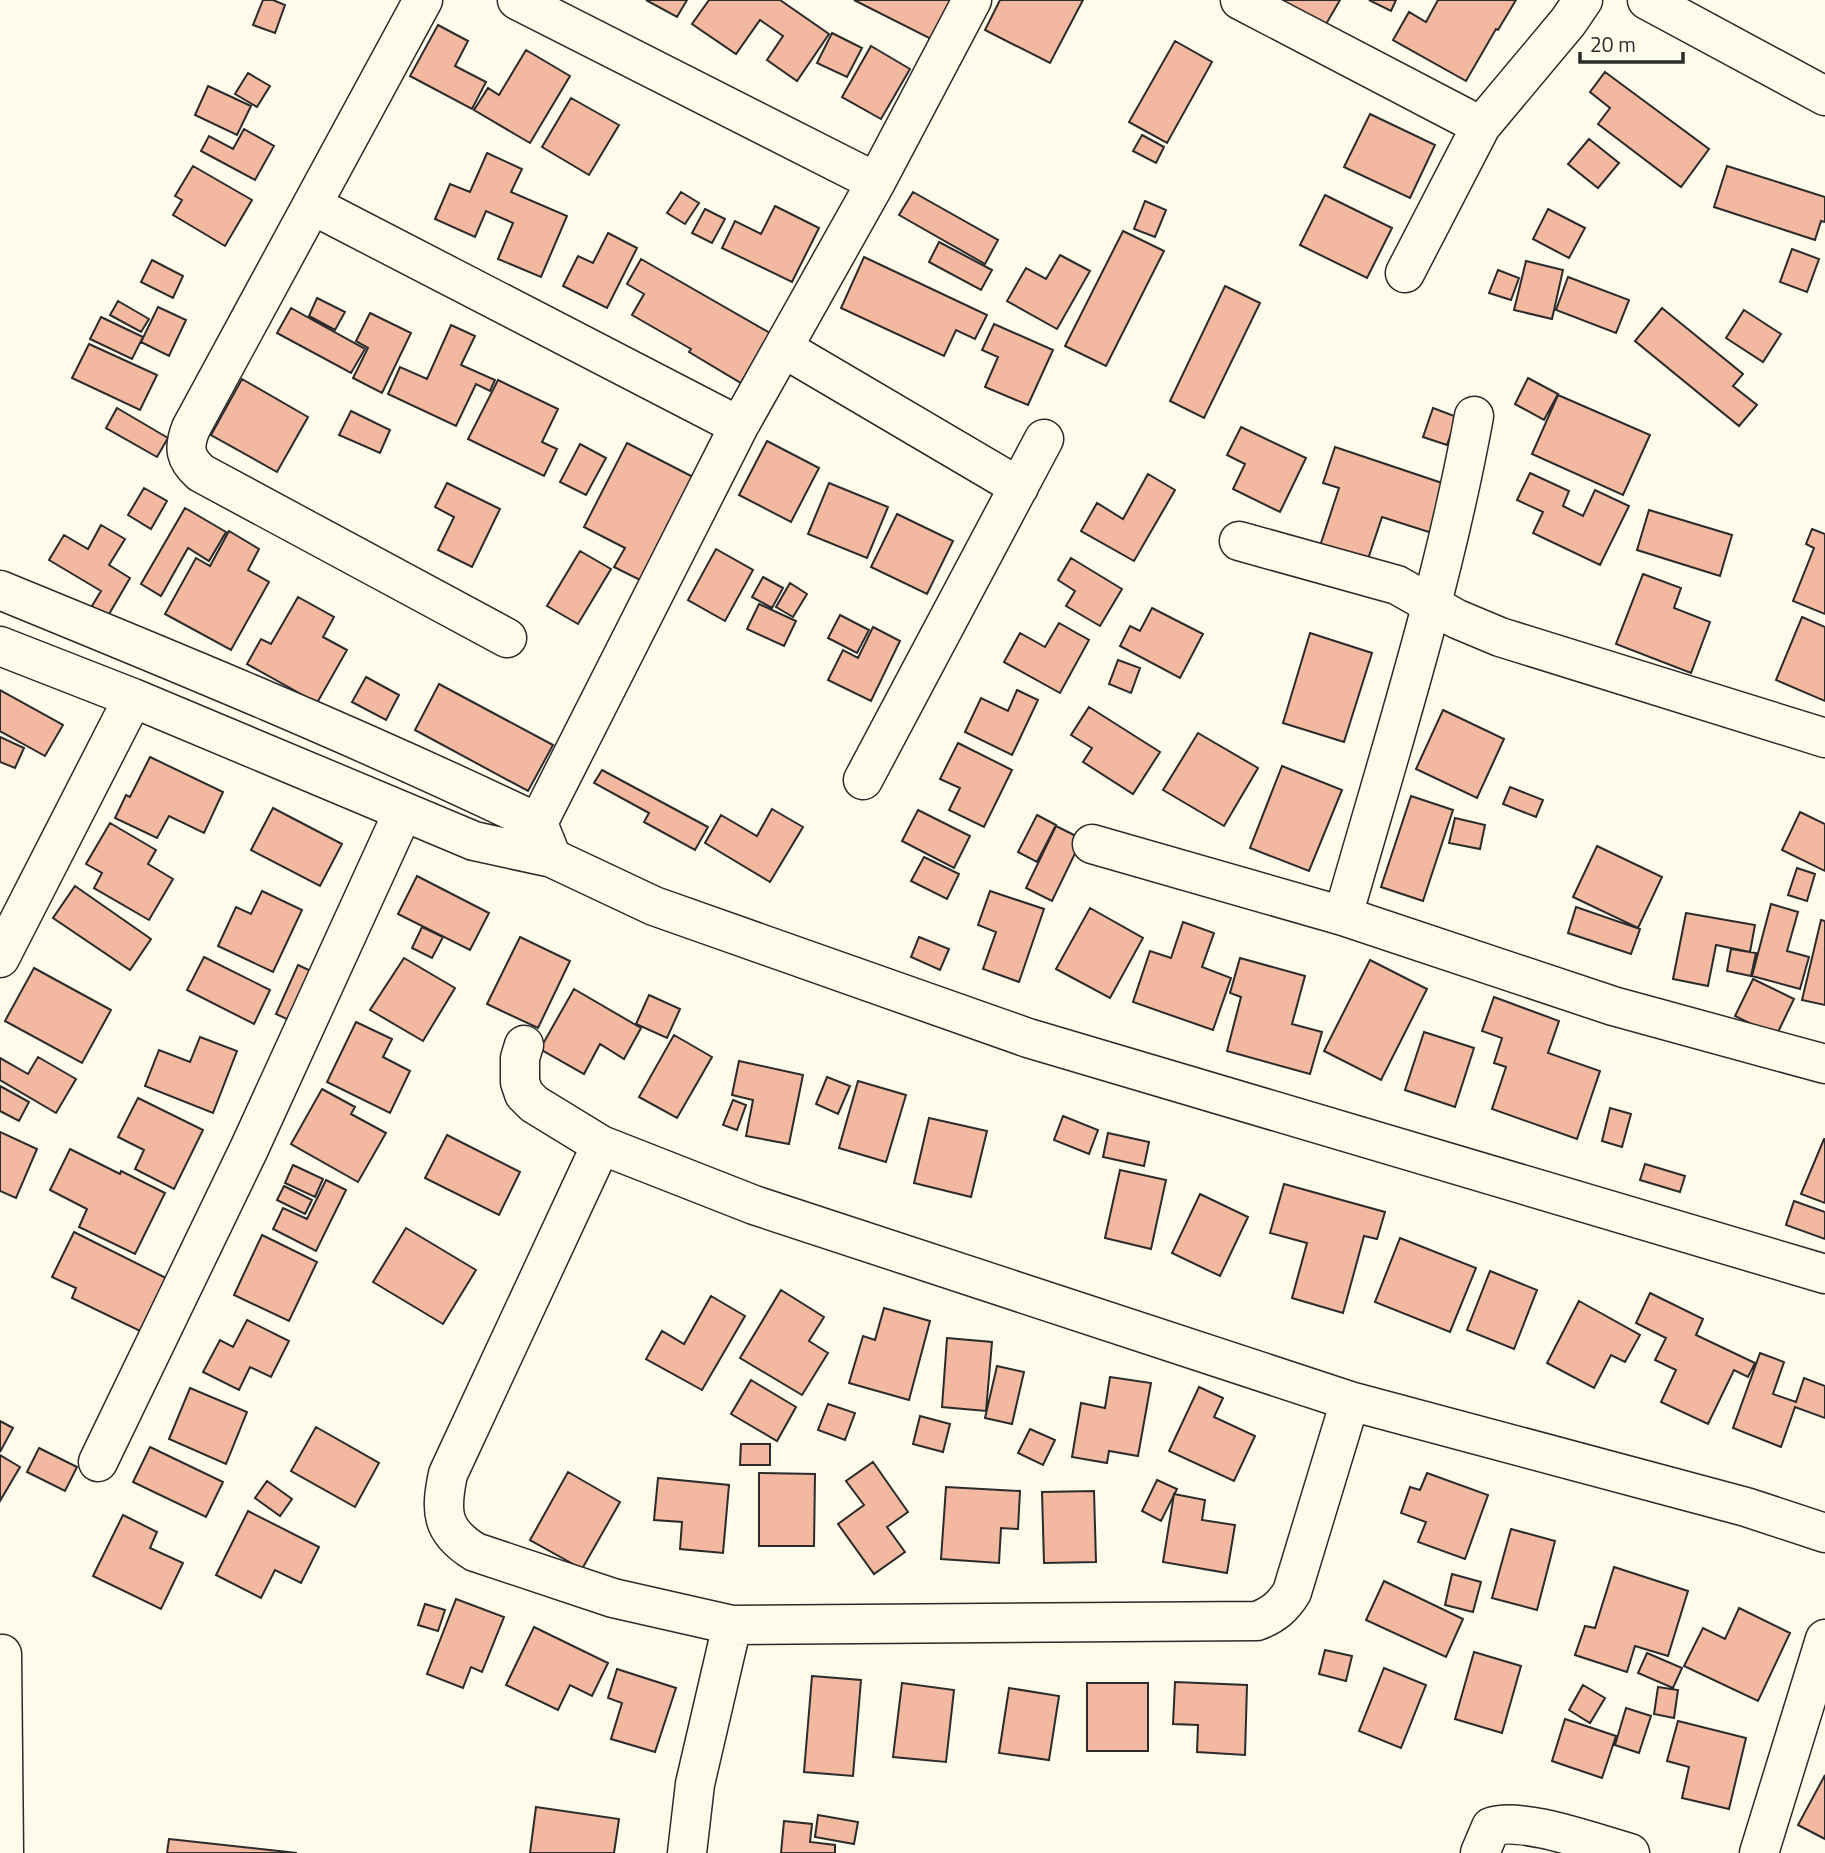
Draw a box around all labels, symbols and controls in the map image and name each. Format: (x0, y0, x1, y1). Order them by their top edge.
scale bar (1580, 21, 1683, 65)
text: 20 m (1590, 28, 1636, 60)

